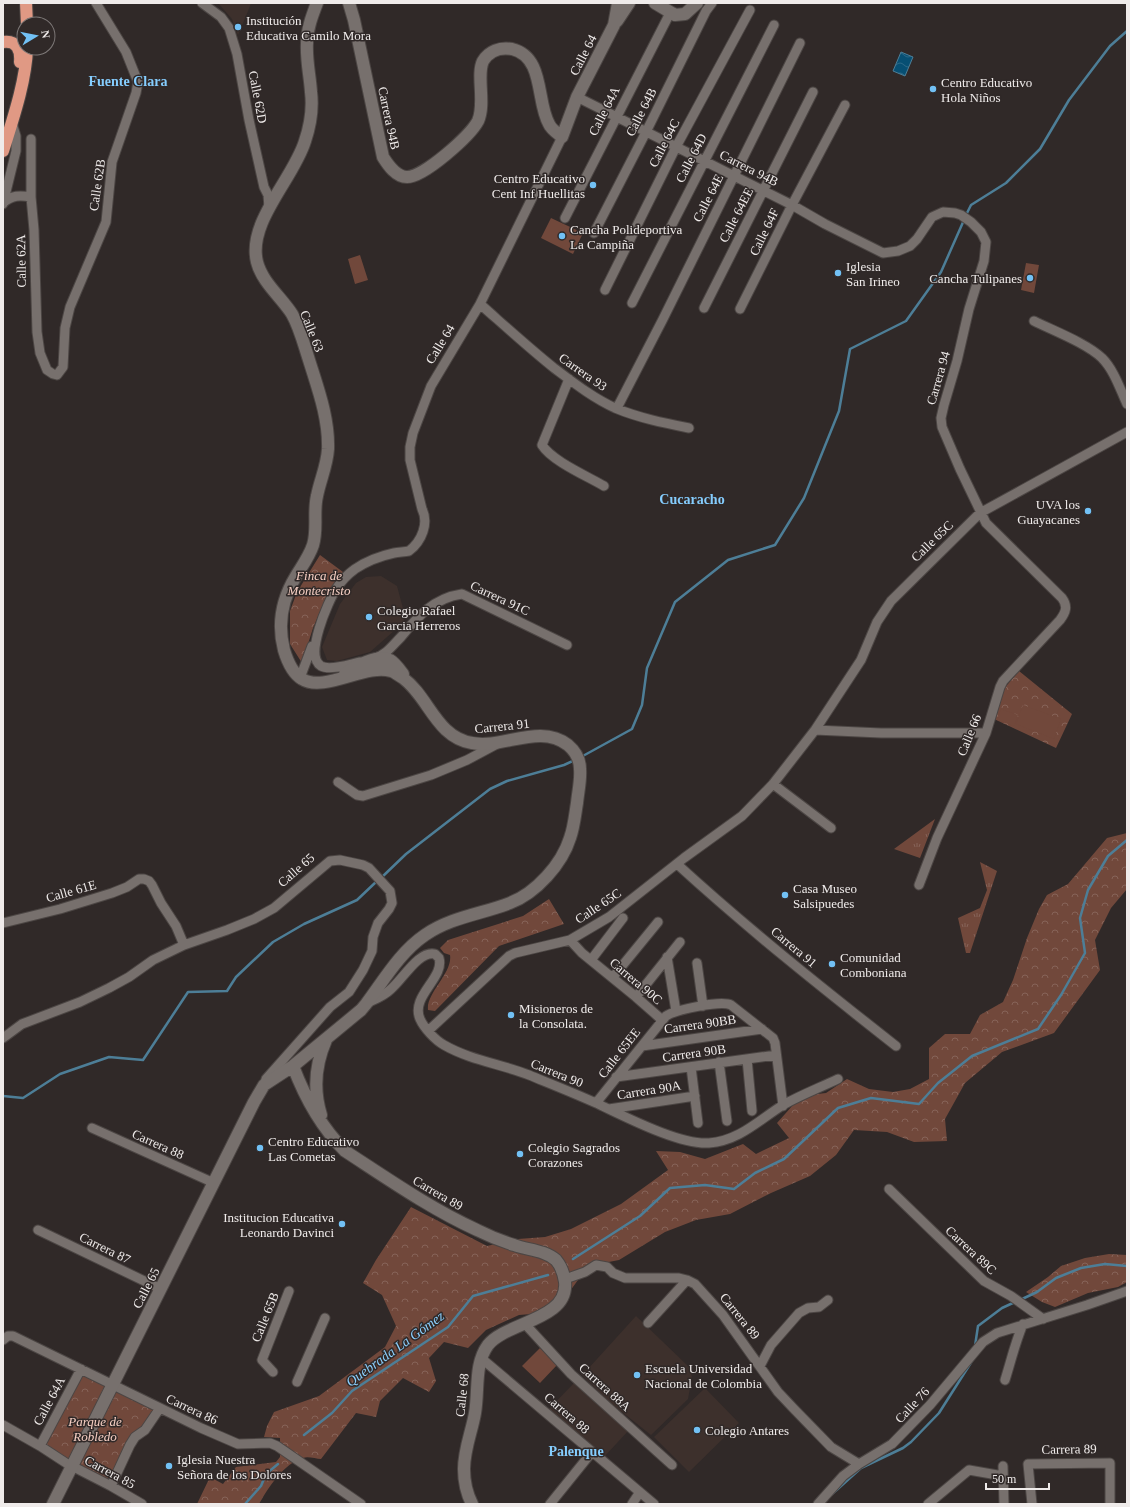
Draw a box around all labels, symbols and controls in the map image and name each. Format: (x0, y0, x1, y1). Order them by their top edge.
place label: Institución Educativa Camilo Mora (246, 13, 371, 43)
north arrow (16, 16, 56, 56)
marker: Institución Educativa Camilo Mora (233, 22, 243, 32)
text: N (39, 29, 52, 39)
street label: Calle 64 (566, 32, 600, 78)
street label: Calle 62D (246, 70, 270, 124)
district label: Fuente Clara (89, 74, 167, 89)
place label: Centro Educativo Hola Niños (941, 75, 1032, 105)
street label: Calle 64A (585, 83, 623, 138)
marker: Centro Educativo Hola Niños (928, 84, 938, 94)
street label: Carrera 94B (375, 85, 403, 151)
street label: Calle 64B (622, 85, 660, 139)
street label: Calle 64C (645, 116, 683, 170)
street label: Calle 64D (672, 131, 710, 185)
street label: Carrera 94B (717, 147, 781, 189)
street label: Calle 62B (86, 158, 108, 212)
place label: Centro Educativo Cent Inf Huellitas (492, 171, 585, 201)
street label: Calle 64E (690, 172, 726, 224)
marker: Centro Educativo Cent Inf Huellitas (588, 180, 598, 190)
street label: Calle 64EE (716, 185, 756, 245)
street label: Calle 64F (746, 206, 782, 258)
place label: Cancha Polideportiva La Campiña (570, 222, 683, 252)
marker: Cancha Polideportiva La Campiña (557, 231, 567, 241)
street label: Calle 62A (13, 234, 29, 288)
place label: Iglesia San Irineo (846, 259, 900, 289)
marker: Iglesia San Irineo (833, 268, 843, 278)
place label: Cancha Tulipanes (929, 271, 1022, 286)
marker: Cancha Tulipanes (1025, 273, 1035, 283)
street label: Calle 63 (297, 308, 327, 354)
street label: Calle 64 (422, 321, 458, 367)
street label: Carrera 94 (923, 349, 953, 407)
street label: Carrera 93 (556, 350, 610, 394)
district label: Cucaracho (659, 492, 725, 507)
place label: UVA los Guayacanes (1017, 497, 1080, 527)
marker: UVA los Guayacanes (1083, 506, 1093, 516)
street label: Calle 65C (908, 517, 956, 565)
park label: Finca de Montecristo (287, 568, 351, 598)
street label: Carrera 91C (468, 578, 532, 618)
place label: Colegio Rafael Garcia Herreros (377, 603, 460, 633)
marker: Colegio Rafael Garcia Herreros (364, 612, 374, 622)
street label: Calle 66 (954, 711, 984, 758)
street label: Carrera 91 (474, 716, 530, 736)
street label: Calle 65 (275, 850, 317, 890)
street label: Calle 61E (44, 877, 98, 905)
place label: Casa Museo Salsipuedes (793, 881, 857, 911)
street label: Calle 65C (572, 885, 624, 927)
marker: Casa Museo Salsipuedes (780, 890, 790, 900)
street label: Carrera 91 (768, 924, 820, 970)
place label: Comunidad Comboniana (840, 950, 907, 980)
street label: Carrera 90C (607, 955, 665, 1007)
marker: Comunidad Comboniana (827, 959, 837, 969)
place label: Misioneros de la Consolata. (519, 1001, 593, 1031)
marker: Misioneros de la Consolata. (506, 1010, 516, 1020)
street label: Carrera 90BB (663, 1011, 737, 1036)
street label: Calle 65EE (595, 1025, 643, 1081)
street label: Carrera 90B (661, 1041, 727, 1065)
street label: Carrera 90 (529, 1056, 585, 1090)
street label: Carrera 90A (616, 1077, 683, 1102)
street label: Carrera 88 (130, 1126, 186, 1162)
place label: Centro Educativo Las Cometas (268, 1134, 359, 1164)
place label: Colegio Sagrados Corazones (528, 1140, 620, 1170)
marker: Centro Educativo Las Cometas (255, 1143, 265, 1153)
marker: Colegio Sagrados Corazones (515, 1149, 525, 1159)
street label: Carrera 89 (410, 1173, 466, 1213)
place label: Institucion Educativa Leonardo Davinci (223, 1210, 334, 1240)
marker: Institucion Educativa Leonardo Davinci (337, 1219, 347, 1229)
street label: Carrera 89C (943, 1223, 999, 1277)
street label: Carrera 87 (77, 1229, 134, 1267)
street label: Calle 65 (129, 1265, 163, 1311)
street label: Calle 65B (248, 1290, 282, 1344)
street label: Carrera 89 (717, 1290, 763, 1342)
water label: Quebrada La Gómez (343, 1308, 447, 1390)
street label: Carrera 88A (576, 1360, 634, 1415)
place label: Escuela Universidad Nacional de Colombia (645, 1361, 762, 1391)
marker: Escuela Universidad Nacional de Colombia (632, 1370, 642, 1380)
street label: Calle 68 (452, 1372, 472, 1418)
street label: Calle 64A (30, 1374, 68, 1428)
street label: Calle 76 (892, 1384, 933, 1426)
street label: Carrera 88 (541, 1389, 593, 1437)
street label: Carrera 86 (164, 1391, 221, 1428)
park label: Parque de Robledo (67, 1414, 122, 1444)
place label: Colegio Antares (705, 1423, 789, 1438)
marker: Colegio Antares (692, 1425, 702, 1435)
street label: Carrera 89 (1041, 1441, 1097, 1457)
district label: Palenque (548, 1444, 604, 1459)
street label: Carrera 85 (82, 1452, 138, 1492)
place label: Iglesia Nuestra Señora de los Dolores (177, 1452, 291, 1482)
marker: Iglesia Nuestra Señora de los Dolores (164, 1461, 174, 1471)
scale bar (986, 1465, 1049, 1491)
text: 50 m (992, 1472, 1017, 1486)

